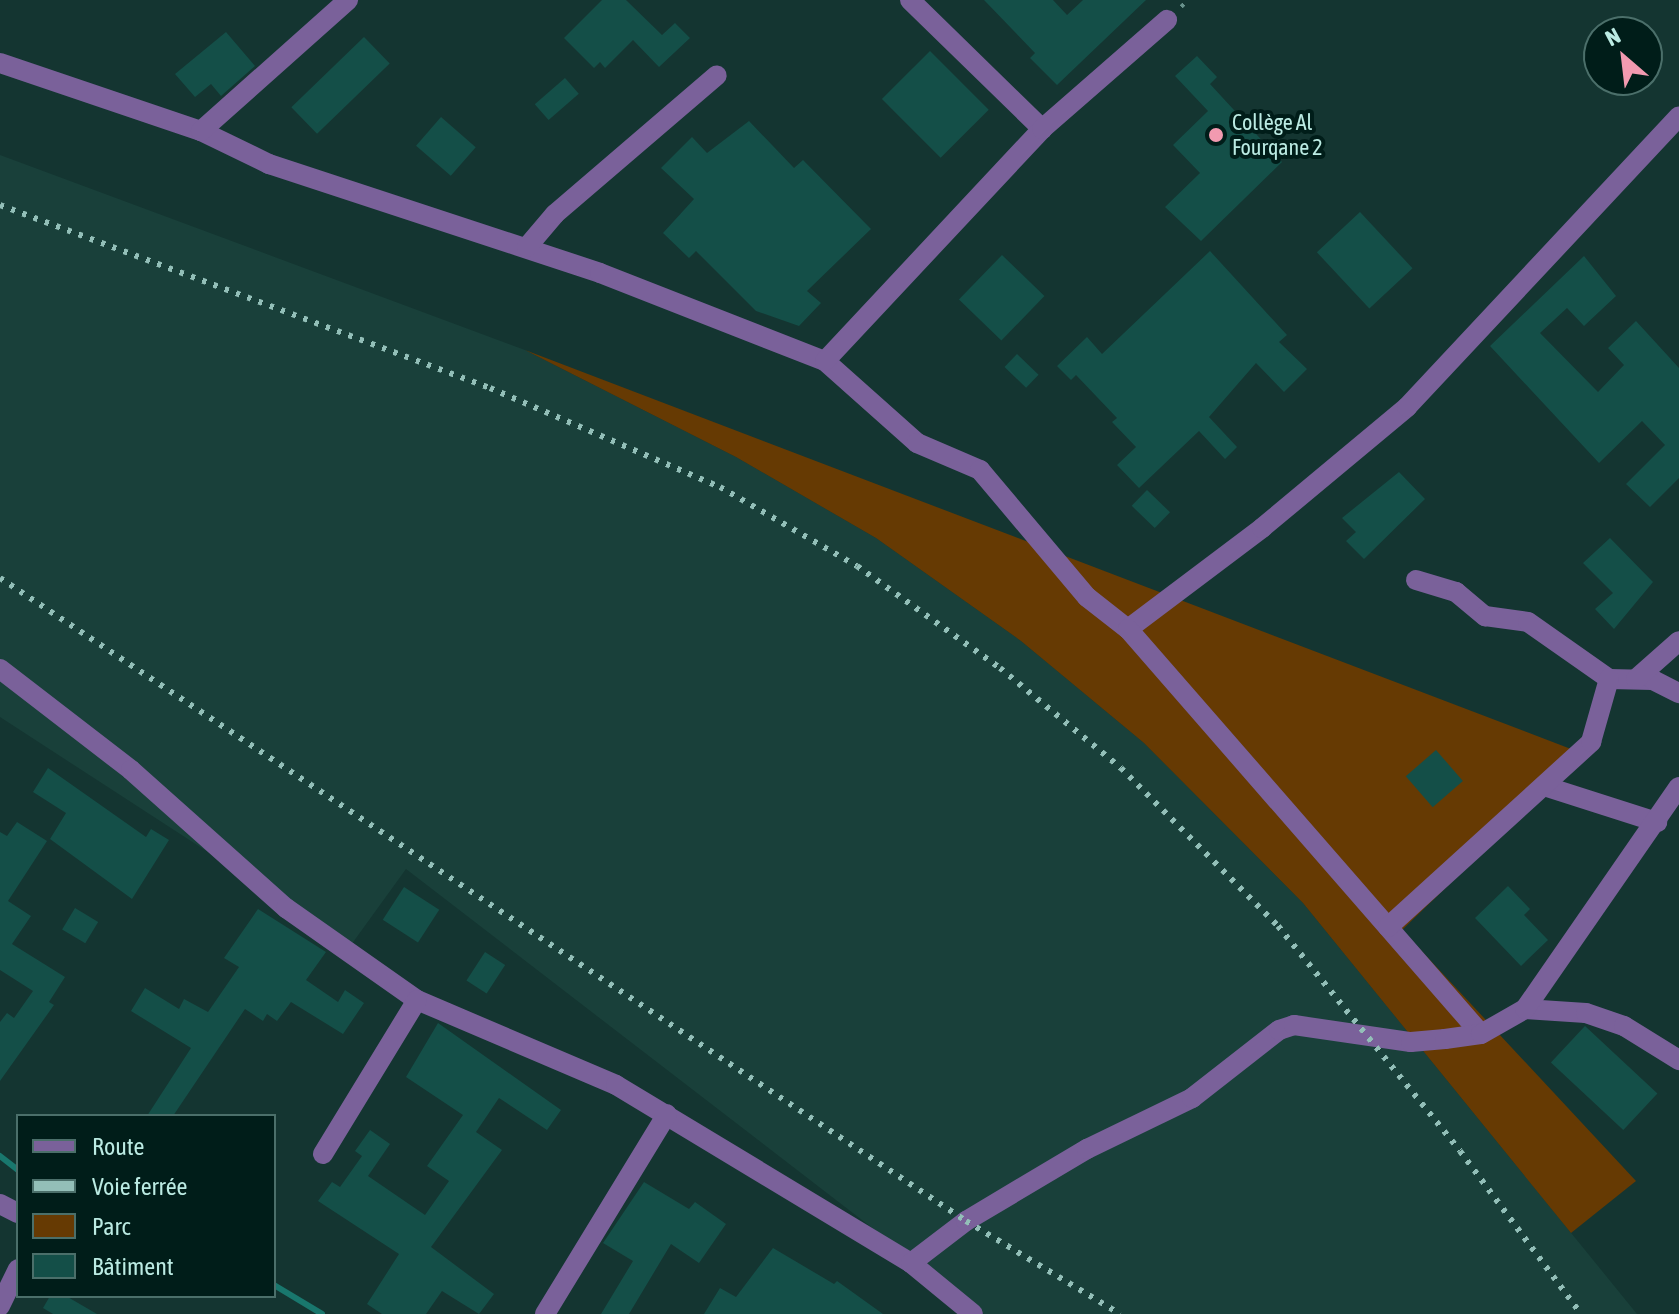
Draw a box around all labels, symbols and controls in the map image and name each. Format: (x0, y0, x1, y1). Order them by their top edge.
north arrow (1583, 16, 1663, 96)
text: N (1601, 22, 1625, 51)
place label: Collège Al Fourqane 2 (1232, 109, 1323, 160)
marker: Collège Al Fourqane 2 (1207, 126, 1225, 144)
legend (16, 1114, 276, 1298)
text: Route (92, 1133, 144, 1160)
text: Voie ferrée (92, 1173, 187, 1200)
text: Parc (92, 1213, 130, 1240)
text: Bâtiment (92, 1253, 174, 1280)

